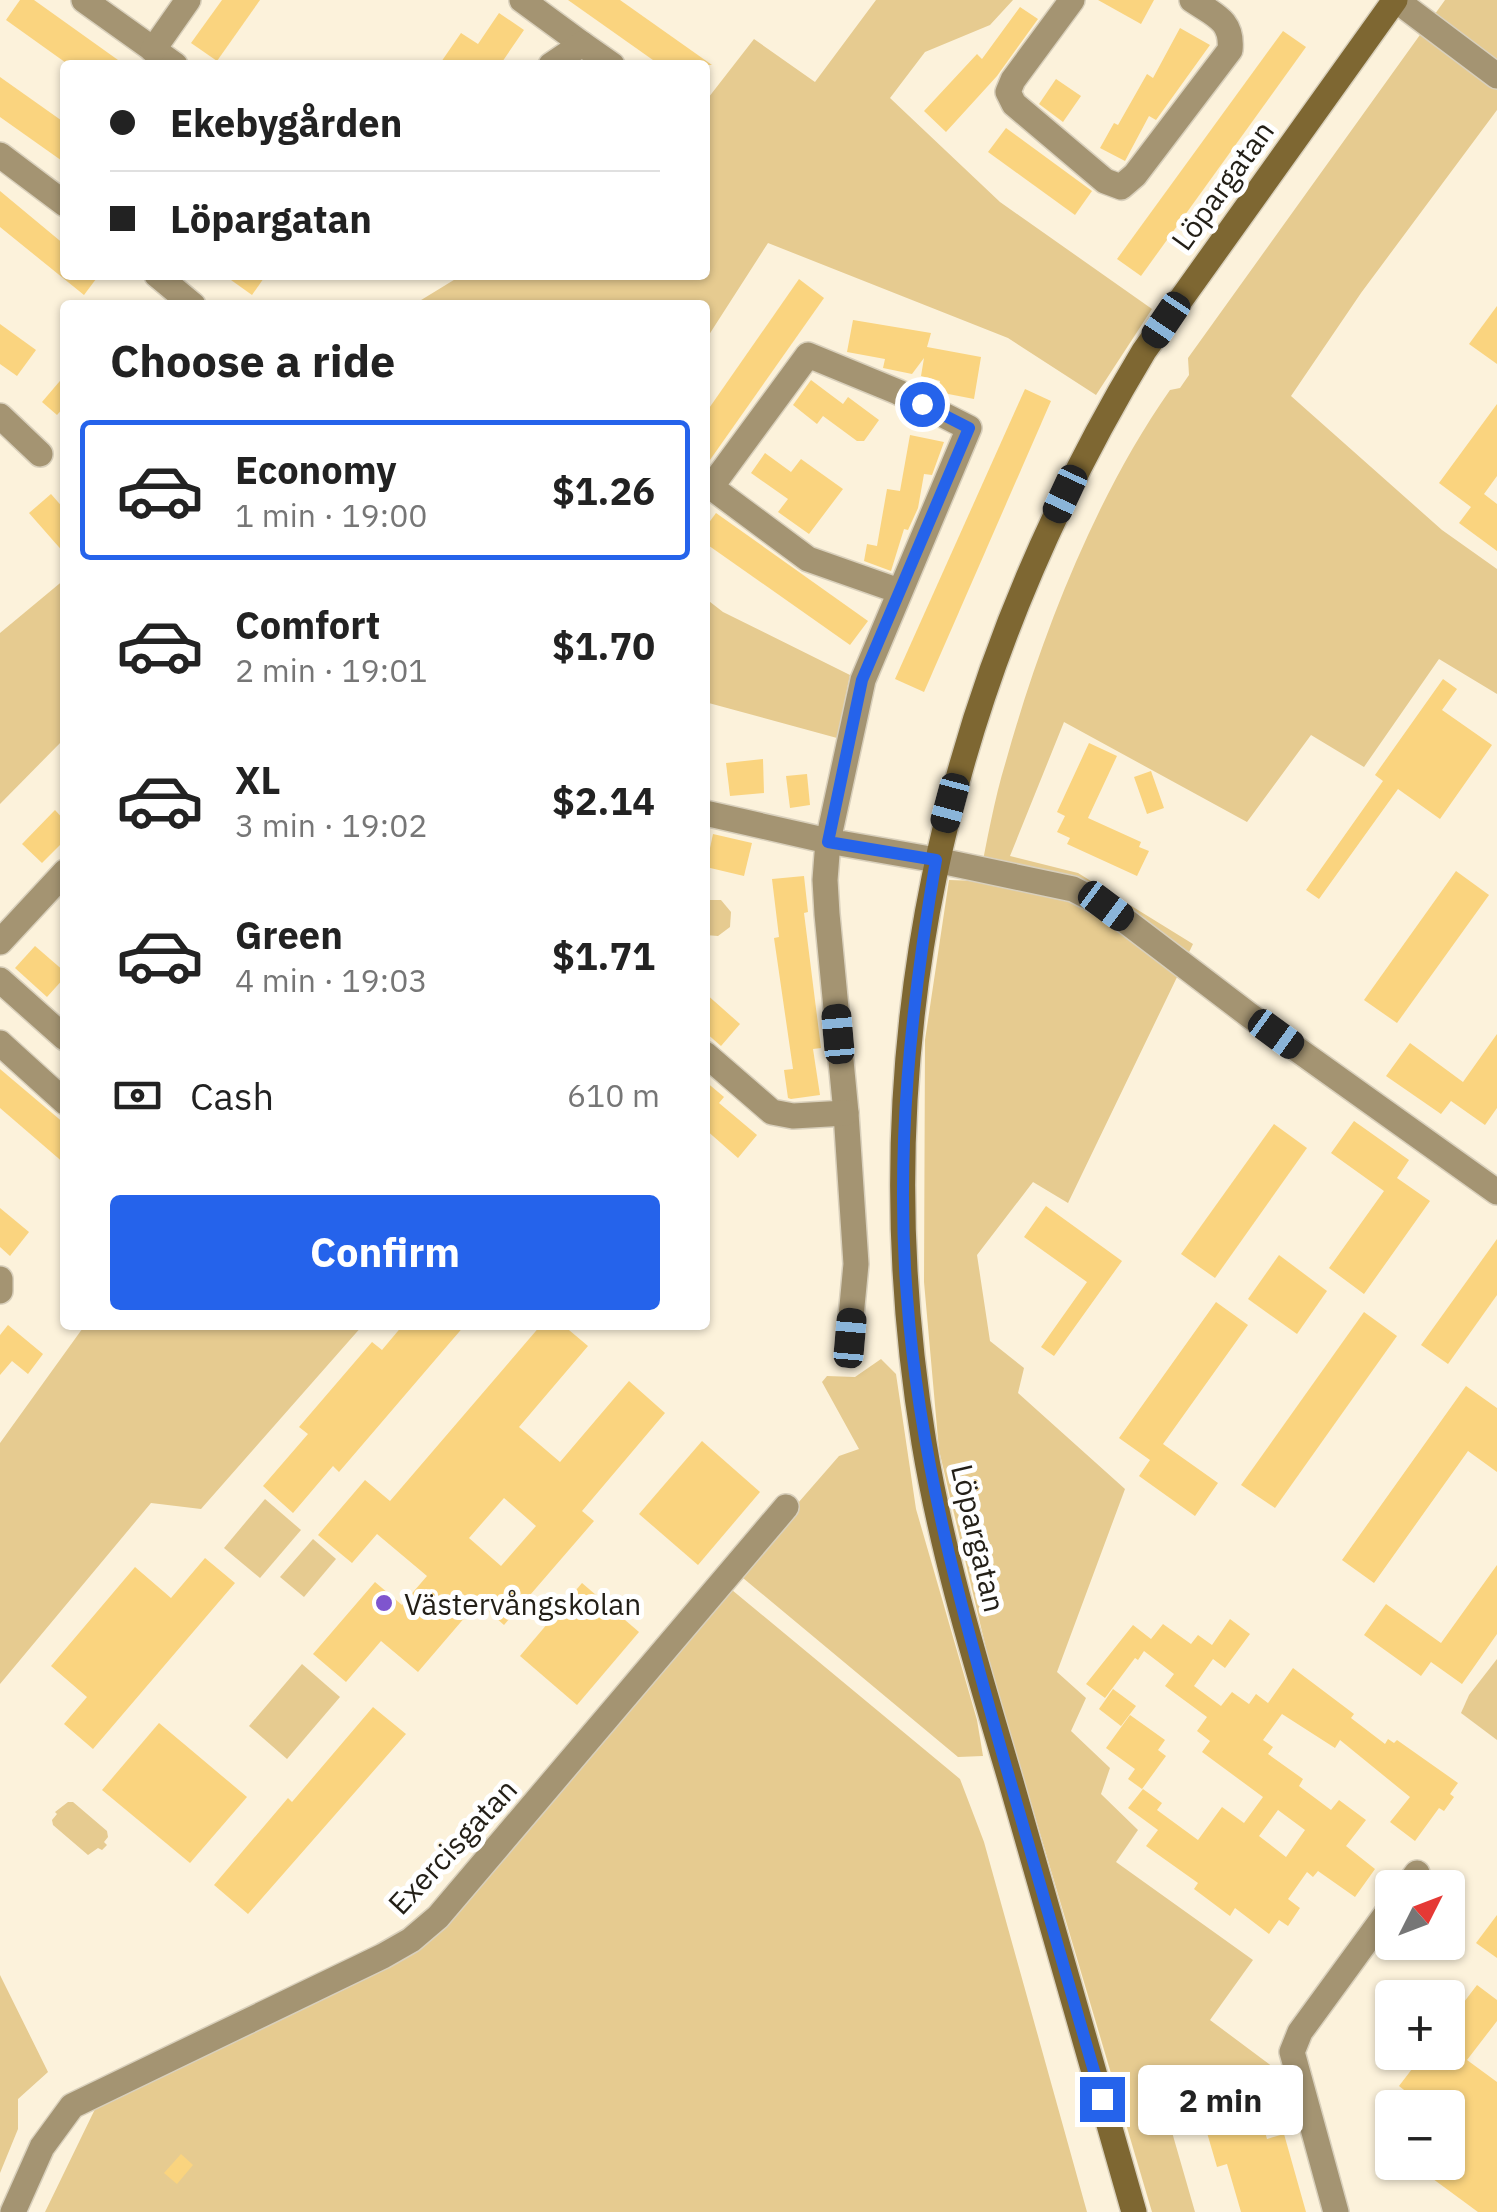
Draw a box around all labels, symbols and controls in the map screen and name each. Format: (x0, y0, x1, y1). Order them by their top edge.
text: Ekebygården (170, 98, 402, 147)
street label: Löpargatan (1162, 113, 1282, 257)
text: Löpargatan (170, 194, 372, 243)
car (1137, 287, 1195, 353)
text: Choose a ride (110, 331, 395, 389)
route start (900, 382, 945, 427)
icon: car (115, 445, 205, 535)
text: Economy (235, 445, 397, 494)
car (1039, 460, 1091, 528)
text: $1.26 (552, 466, 655, 515)
text: 1 min · 19:00 (235, 494, 428, 536)
icon: car (115, 600, 205, 690)
text: Comfort (235, 600, 380, 649)
text: $1.70 (552, 621, 655, 670)
text: 2 min · 19:01 (235, 649, 428, 691)
icon: car (115, 755, 205, 845)
text: XL (235, 755, 281, 804)
car (928, 770, 972, 836)
text: $2.14 (552, 776, 655, 825)
text: 3 min · 19:02 (235, 804, 428, 846)
car (1073, 876, 1139, 936)
icon: car (115, 910, 205, 1000)
text: Green (235, 910, 343, 959)
text: $1.71 (552, 931, 655, 980)
text: 4 min · 19:03 (235, 959, 428, 1001)
car (820, 1003, 856, 1065)
car (1243, 1004, 1309, 1064)
icon: cash (110, 1068, 165, 1123)
text: Cash (190, 1071, 274, 1120)
text: 610 m (567, 1074, 660, 1116)
button: Confirm (110, 1195, 660, 1310)
car (832, 1307, 868, 1369)
street label: Löpargatan (943, 1460, 1015, 1616)
place label: Västervångskolan (404, 1584, 641, 1623)
marker: Västervångskolan (373, 1592, 395, 1614)
street label: Exercisgatan (379, 1770, 525, 1922)
north arrow (1375, 1870, 1465, 1960)
map controls (1375, 1870, 1465, 2180)
button: + (1375, 1980, 1465, 2070)
callout: 2 min (1137, 2064, 1302, 2134)
route end (1080, 2077, 1125, 2122)
text: 2 min (1179, 2079, 1262, 2121)
button: − (1375, 2090, 1465, 2180)

